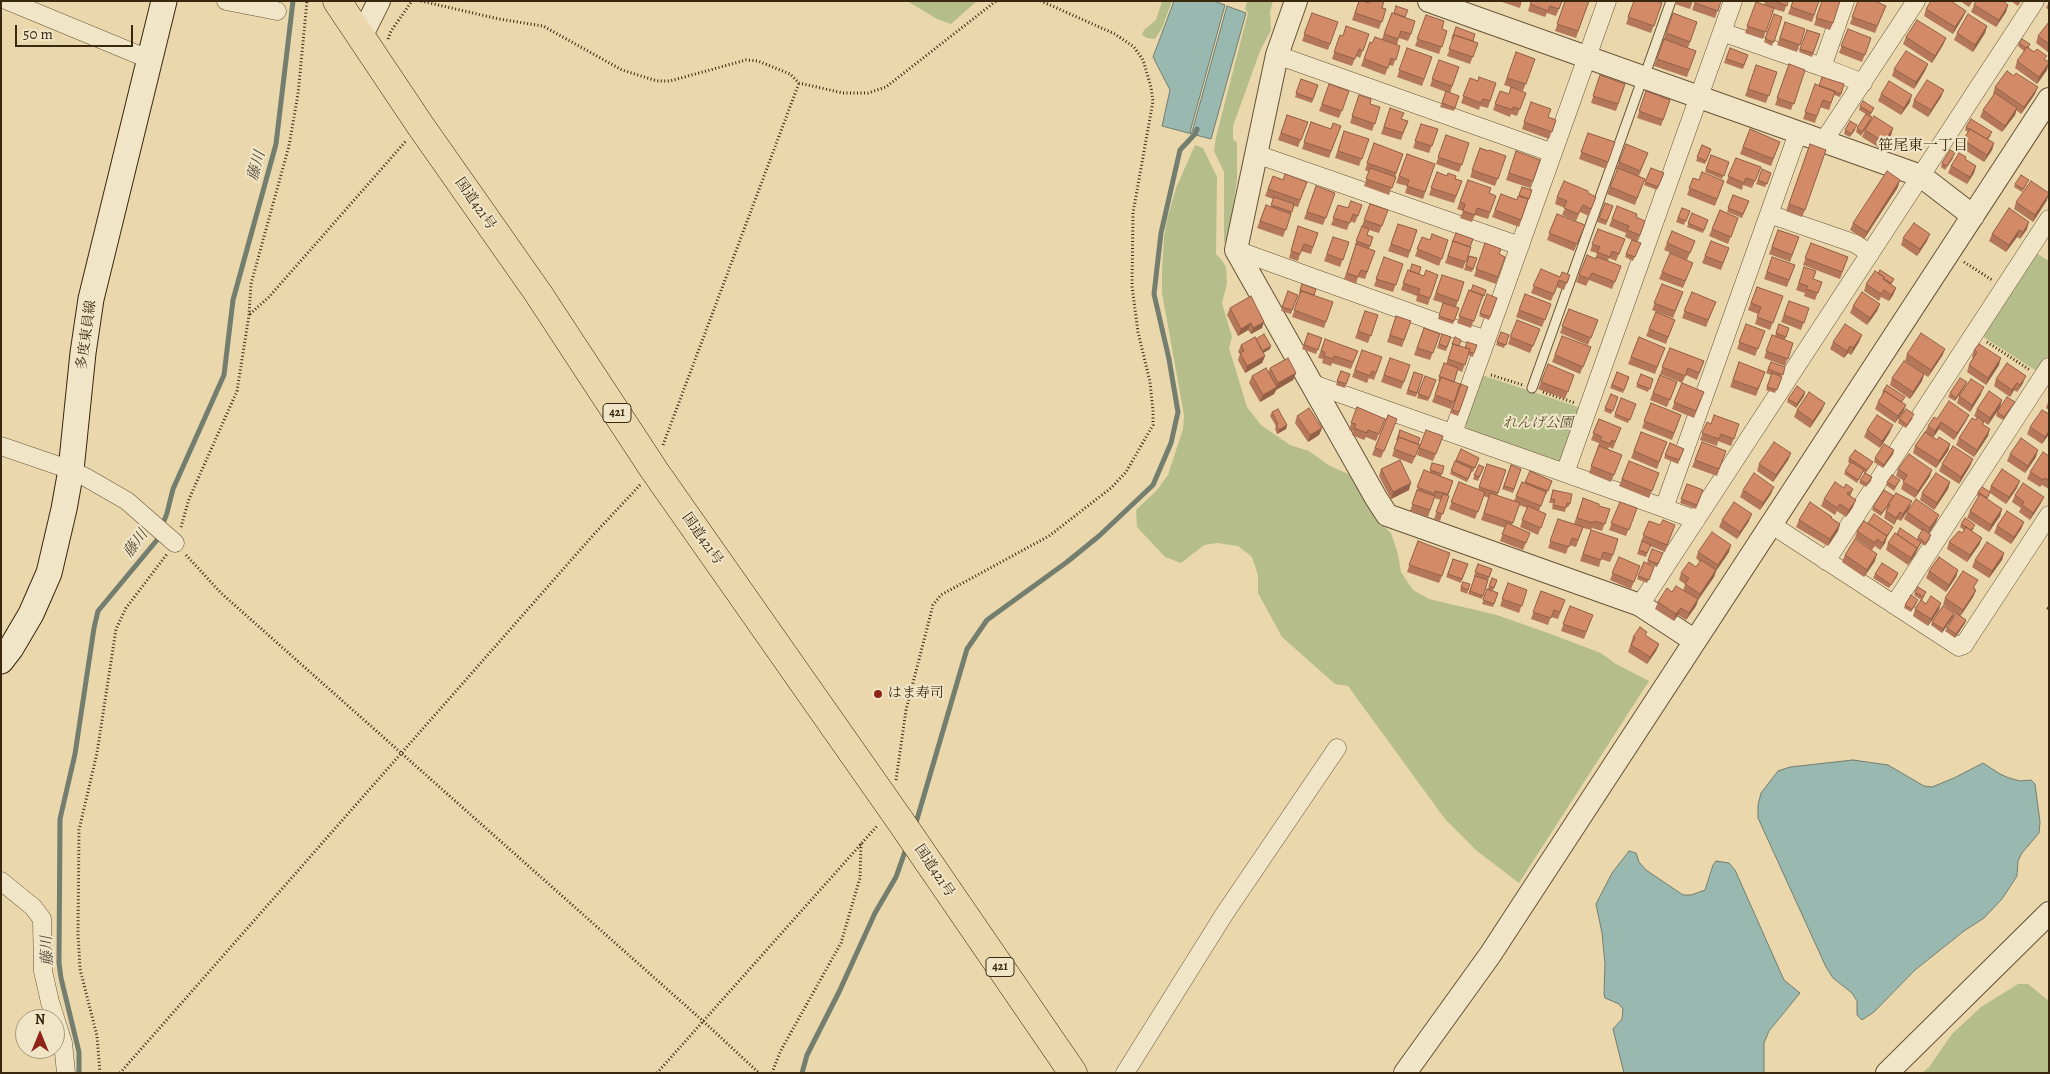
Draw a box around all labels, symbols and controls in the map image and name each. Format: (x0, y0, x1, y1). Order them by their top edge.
scale bar (18, 15, 135, 47)
text: 50 m (23, 24, 53, 44)
district label: 笹尾東一丁目 (1878, 137, 1968, 155)
water label: 藤川 (244, 149, 270, 183)
street label: 国道421号 (451, 175, 499, 233)
street label: 多度東員線 (74, 299, 100, 371)
road number: 421 (603, 403, 631, 422)
park label: れんげ公園 (1503, 416, 1573, 432)
street label: 国道421号 (678, 510, 726, 568)
water label: 藤川 (120, 527, 152, 561)
place label: はま寿司 (888, 686, 944, 702)
marker: はま寿司 (872, 688, 884, 700)
street label: 国道421号 (910, 842, 958, 900)
water label: 藤川 (38, 936, 58, 966)
road number: 421 (986, 958, 1014, 976)
north arrow (15, 1009, 65, 1059)
text: N (35, 1010, 45, 1029)

